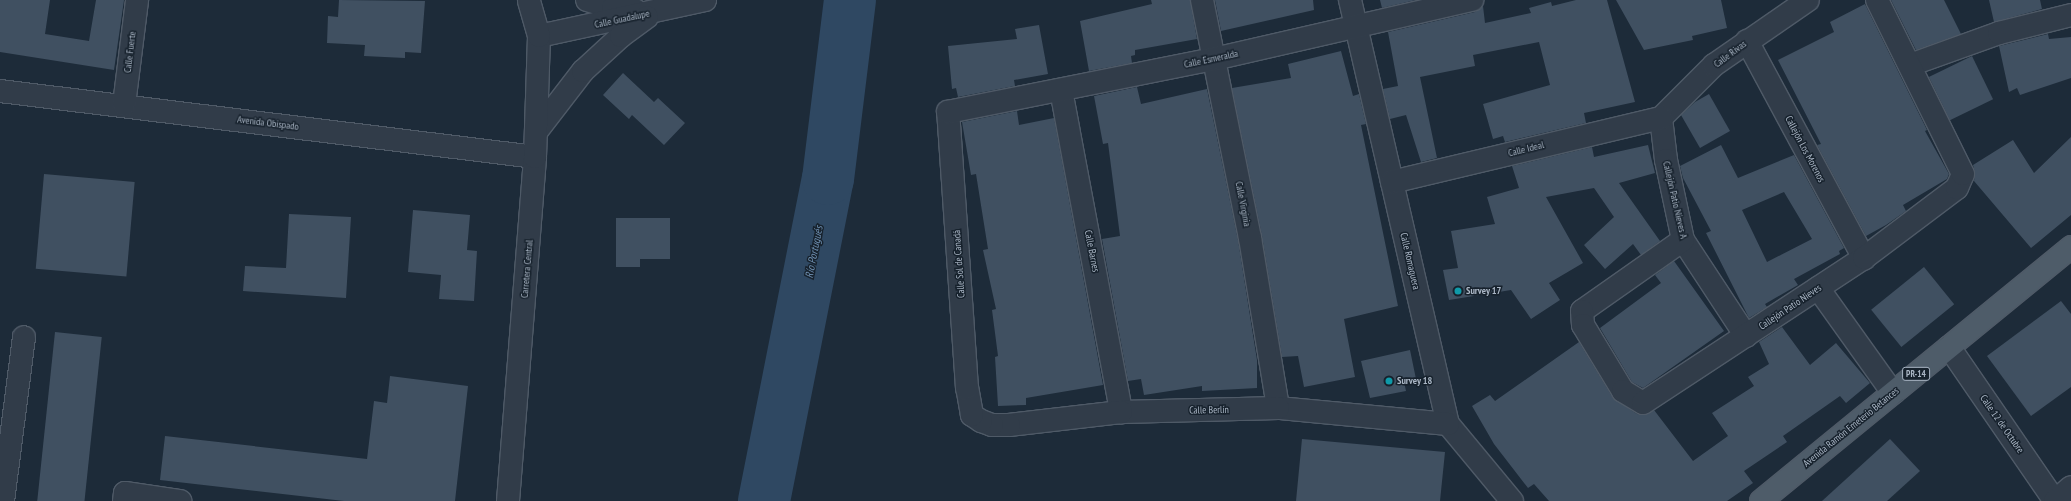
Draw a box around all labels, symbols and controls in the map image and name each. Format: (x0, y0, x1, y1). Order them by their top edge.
street label: Calle Guadalupe (593, 7, 651, 31)
street label: Calle Fuerte (122, 31, 138, 73)
street label: Calle Rivas (1711, 38, 1749, 70)
street label: Calle Esmeralda (1183, 47, 1239, 71)
street label: Avenida Obispado (237, 113, 299, 133)
street label: Callejón Los Morenos (1782, 114, 1828, 184)
street label: Calle Ideal (1507, 139, 1545, 159)
street label: Callejón Patio Nieves A (1660, 160, 1690, 240)
street label: Calle Virginia (1233, 180, 1253, 228)
water label: Río Portugués (802, 225, 826, 279)
street label: Calle Barnes (1082, 229, 1102, 273)
street label: Calle Sol de Canadá (951, 230, 967, 298)
street label: Calle Romaguera (1398, 231, 1422, 291)
street label: Carretera Central (518, 239, 536, 299)
street label: Callejón Patio Nieves (1757, 282, 1823, 332)
place label: Survey 17 (1466, 285, 1501, 297)
marker: Survey 17 (1453, 286, 1463, 296)
road number: PR-14 (1902, 367, 1930, 381)
place label: Survey 18 (1397, 375, 1432, 387)
marker: Survey 18 (1384, 376, 1394, 386)
street label: Avenida Ramón Emeterio Betances (1801, 385, 1901, 469)
street label: Calle 12 de Octubre (1977, 393, 2027, 455)
street label: Calle Berlín (1189, 404, 1229, 416)

